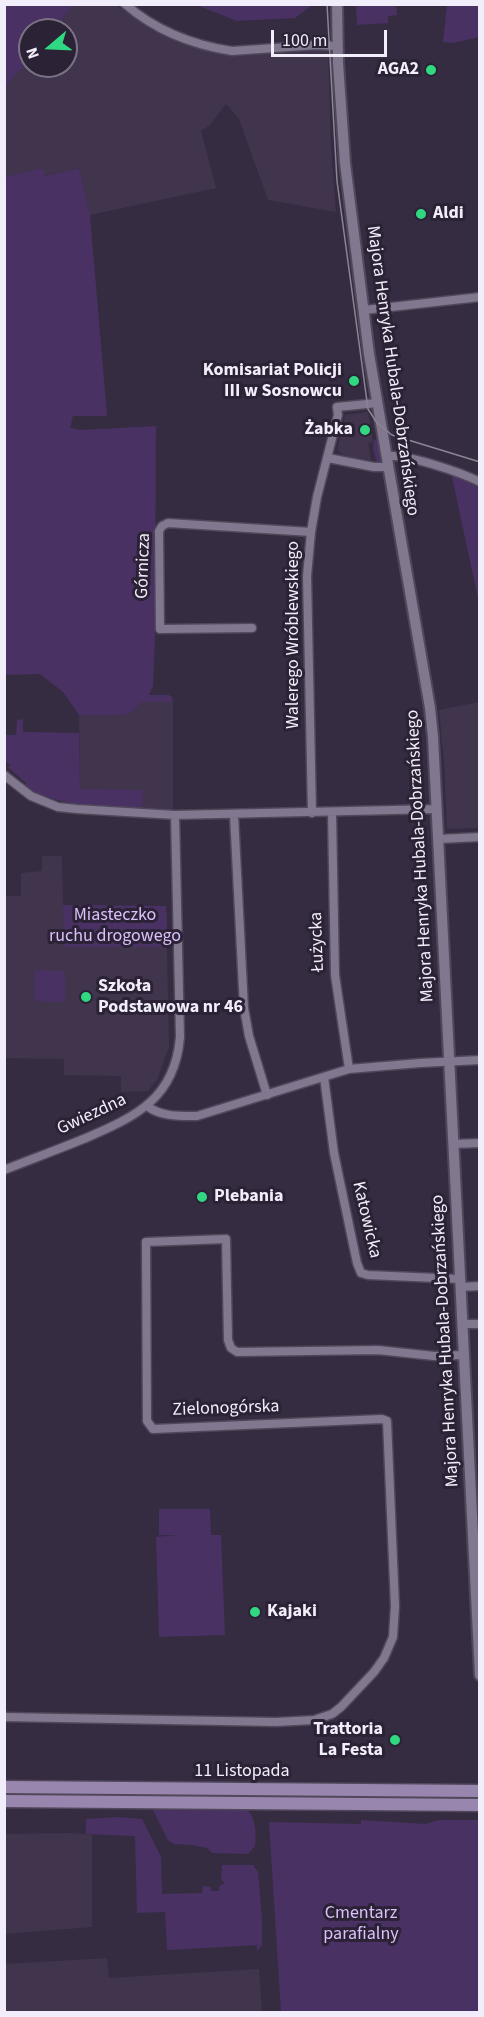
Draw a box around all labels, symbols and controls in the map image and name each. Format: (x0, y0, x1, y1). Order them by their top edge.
north arrow (18, 18, 78, 78)
scale bar (274, 18, 390, 56)
text: 100 m (282, 28, 327, 53)
text: N (21, 45, 45, 62)
place label: AGA2 (378, 59, 419, 81)
marker: AGA2 (424, 63, 438, 77)
place label: Aldi (433, 203, 464, 225)
marker: Aldi (414, 207, 428, 221)
street label: Majora Henryka Hubala-Dobrzańskiego (361, 225, 423, 517)
place label: Komisariat Policji III w Sosnowcu (203, 360, 342, 403)
marker: Komisariat Policji III w Sosnowcu (347, 374, 361, 388)
place label: Żabka (305, 419, 353, 441)
marker: Żabka (358, 423, 372, 437)
street label: Górnicza (132, 533, 156, 599)
street label: Walerego Wróblewskiego (283, 541, 305, 729)
street label: Majora Henryka Hubala-Dobrzańskiego (403, 709, 439, 1003)
park label: Miasteczko ruchu drogowego (49, 905, 181, 948)
street label: Łużycka (306, 911, 330, 973)
place label: Szkoła Podstawowa nr 46 (98, 976, 243, 1018)
marker: Szkoła Podstawowa nr 46 (79, 990, 93, 1004)
street label: Gwiezdna (54, 1090, 130, 1140)
street label: Katowicka (347, 1179, 385, 1261)
place label: Plebania (214, 1186, 284, 1208)
marker: Plebania (195, 1190, 209, 1204)
street label: Majora Henryka Hubala-Dobrzańskiego (428, 1194, 464, 1488)
street label: Zielonogórska (172, 1396, 280, 1422)
place label: Kajaki (267, 1601, 317, 1623)
marker: Kajaki (248, 1605, 262, 1619)
place label: Trattoria La Festa (313, 1719, 383, 1762)
marker: Trattoria La Festa (388, 1733, 402, 1747)
street label: 11 Listopada (194, 1761, 290, 1783)
park label: Cmentarz parafialny (323, 1903, 399, 1946)

